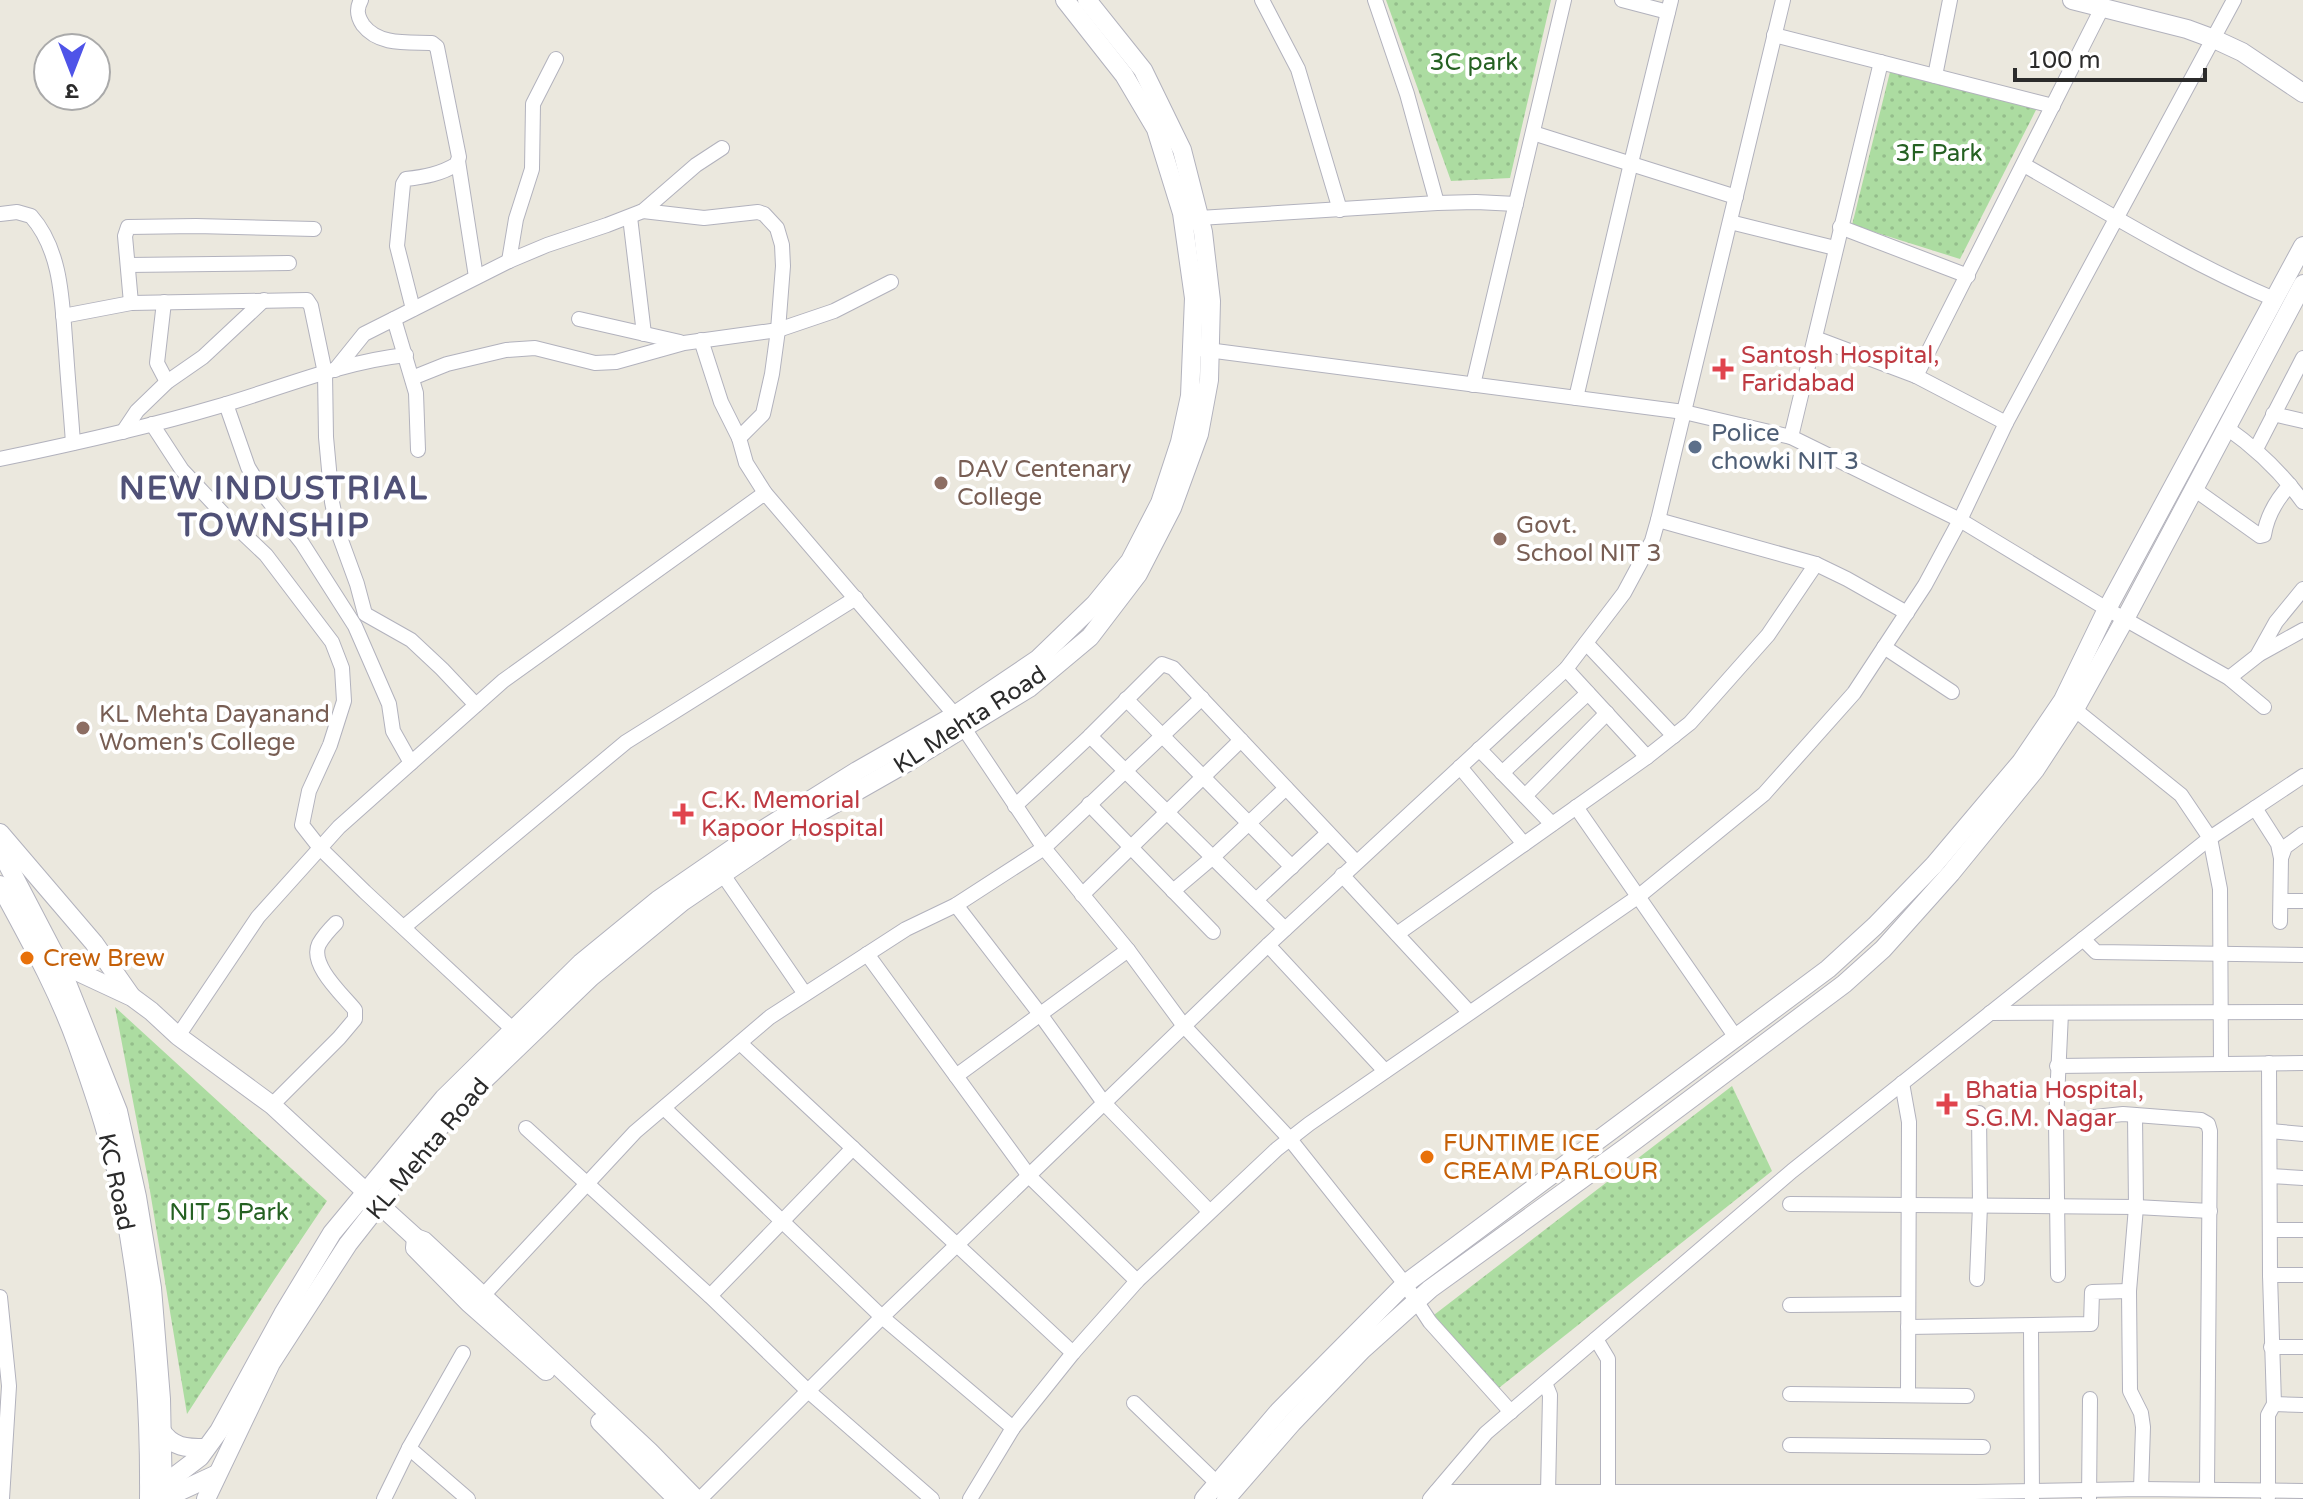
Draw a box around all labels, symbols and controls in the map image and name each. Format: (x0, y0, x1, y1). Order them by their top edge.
north arrow (32, 32, 112, 112)
scale bar (2015, 32, 2205, 82)
text: 100 m (2027, 46, 2101, 75)
park label: 3C park (1430, 48, 1518, 77)
text: उ (64, 78, 78, 104)
park label: 3F Park (1895, 139, 1983, 168)
place label: Santosh Hospital, Faridabad (1741, 341, 1939, 398)
marker: Santosh Hospital, Faridabad (1712, 358, 1734, 380)
place label: Police chowki NIT 3 (1711, 419, 1859, 476)
marker: Police chowki NIT 3 (1686, 438, 1704, 456)
place label: DAV Centenary College (957, 455, 1131, 512)
district label: NEW INDUSTRIAL TOWNSHIP (119, 470, 429, 545)
marker: DAV Centenary College (932, 474, 950, 492)
place label: Govt. School NIT 3 (1516, 511, 1662, 568)
marker: Govt. School NIT 3 (1491, 530, 1509, 548)
street label: KL Mehta Road (888, 660, 1052, 780)
place label: KL Mehta Dayanand Women's College (99, 700, 330, 757)
marker: KL Mehta Dayanand Women's College (74, 719, 92, 737)
place label: C.K. Memorial Kapoor Hospital (701, 786, 884, 843)
marker: C.K. Memorial Kapoor Hospital (672, 803, 694, 825)
place label: Crew Brew (43, 944, 165, 973)
marker: Crew Brew (18, 949, 36, 967)
street label: KL Mehta Road (360, 1072, 496, 1226)
place label: Bhatia Hospital, S.G.M. Nagar (1965, 1076, 2144, 1133)
marker: Bhatia Hospital, S.G.M. Nagar (1936, 1093, 1958, 1115)
place label: FUNTIME ICE CREAM PARLOUR (1443, 1129, 1658, 1186)
street label: KC Road (92, 1131, 140, 1233)
marker: FUNTIME ICE CREAM PARLOUR (1418, 1148, 1436, 1166)
park label: NIT 5 Park (169, 1198, 289, 1227)

